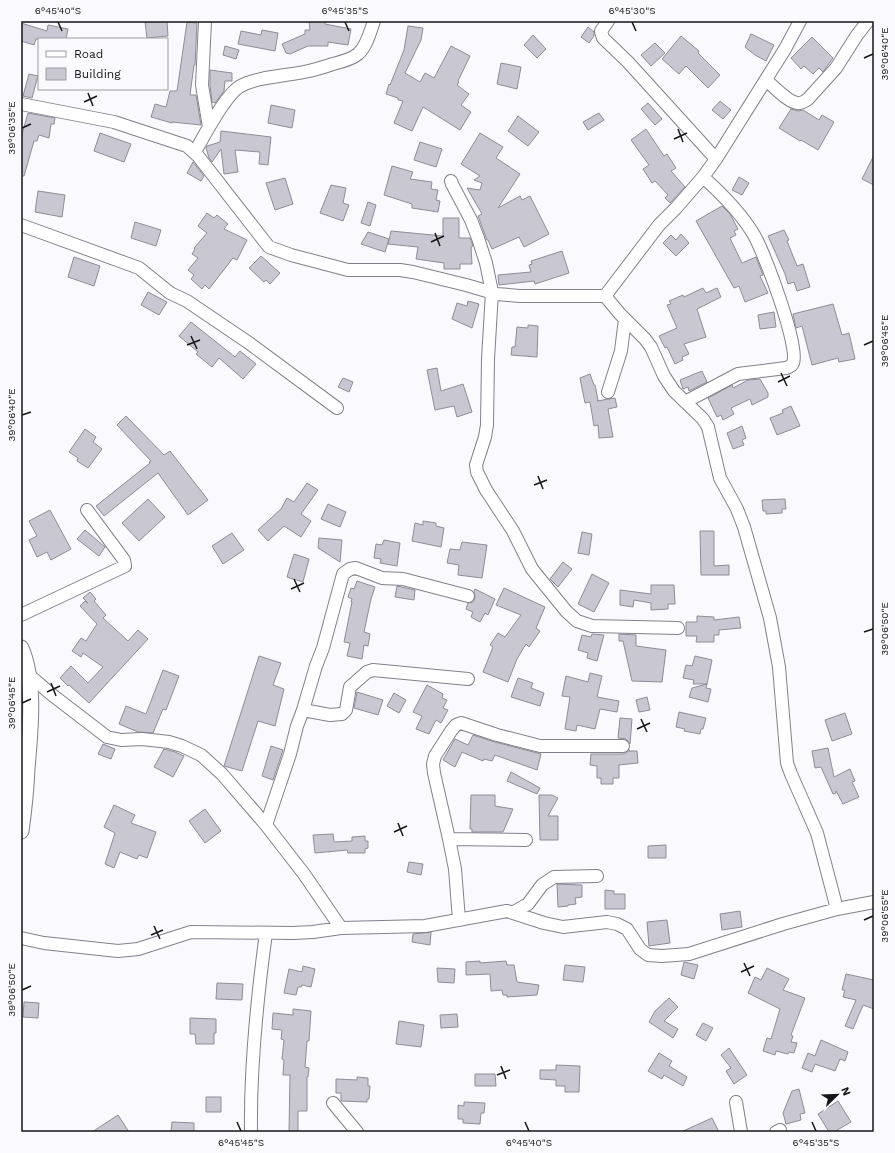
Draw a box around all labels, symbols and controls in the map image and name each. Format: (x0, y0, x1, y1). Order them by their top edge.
text: 6°45'40"S (35, 5, 81, 16)
text: 6°45'35"S (322, 5, 368, 16)
text: 6°45'30"S (608, 5, 656, 16)
text: 39°06'40"E (879, 27, 890, 81)
legend (38, 38, 168, 90)
text: Road (74, 47, 103, 61)
text: Building (74, 67, 121, 81)
text: 39°06'35"E (6, 101, 17, 155)
text: 39°06'45"E (879, 315, 890, 367)
text: 39°06'40"E (6, 388, 17, 442)
text: 39°06'50"E (879, 602, 890, 656)
text: 39°06'45"E (6, 677, 17, 729)
text: 39°06'55"E (879, 889, 890, 943)
text: 39°06'50"E (6, 963, 17, 1017)
north arrow (817, 1075, 857, 1115)
text: N (838, 1085, 853, 1098)
text: 6°45'45"S (218, 1137, 264, 1148)
text: 6°45'40"S (506, 1137, 552, 1148)
text: 6°45'35"S (793, 1137, 839, 1148)

